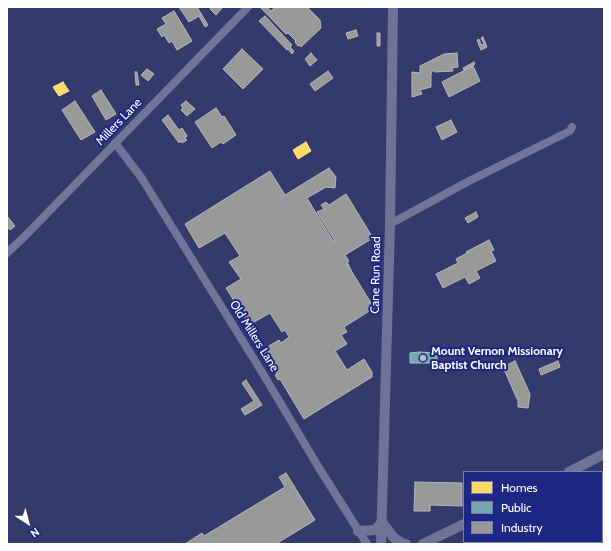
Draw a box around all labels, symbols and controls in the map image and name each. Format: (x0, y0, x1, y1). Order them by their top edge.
street label: Millers Lane (93, 95, 145, 149)
street label: Cane Run Road (368, 236, 384, 314)
street label: Old Millers Lane (226, 298, 282, 374)
place label: Mount Vernon Missionary Baptist Church (431, 344, 563, 372)
marker: Mount Vernon Missionary Baptist Church (418, 353, 428, 363)
legend (463, 471, 603, 543)
text: Homes (501, 480, 538, 495)
text: Public (501, 500, 532, 515)
north arrow (8, 503, 48, 543)
text: Industry (501, 520, 542, 535)
text: N (28, 525, 42, 541)

